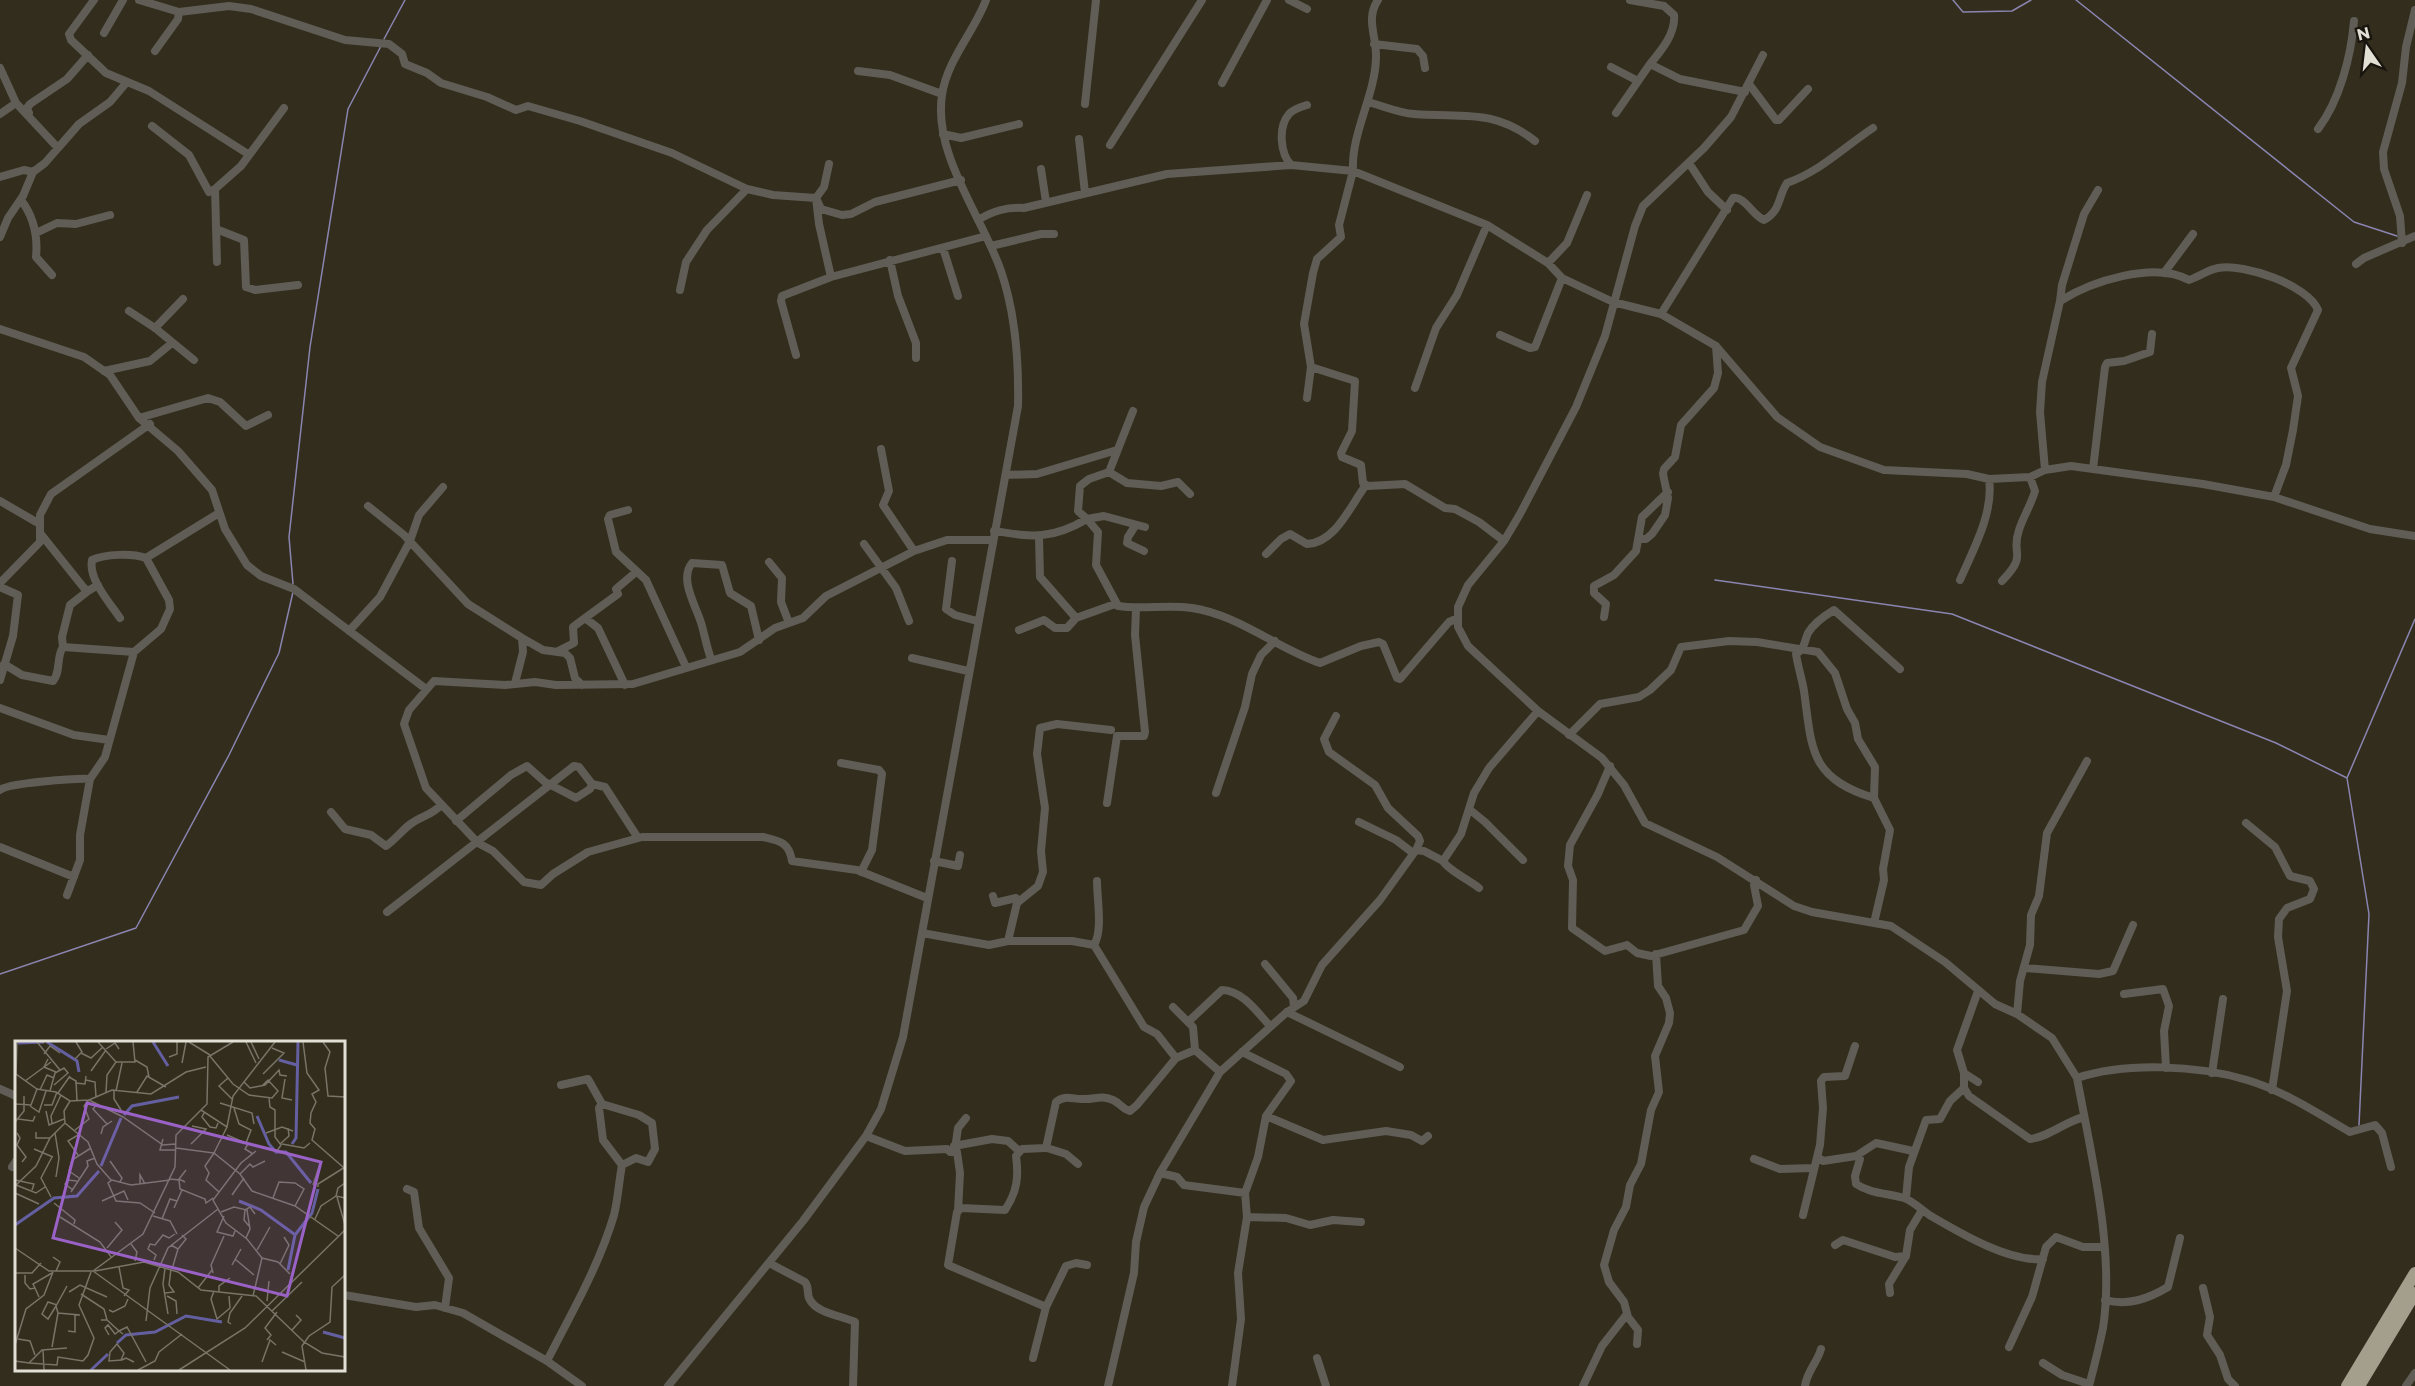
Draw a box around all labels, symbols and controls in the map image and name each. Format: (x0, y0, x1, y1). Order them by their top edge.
north arrow (2337, 18, 2397, 78)
text: N (2355, 23, 2372, 45)
inset map (15, 1041, 345, 1371)

